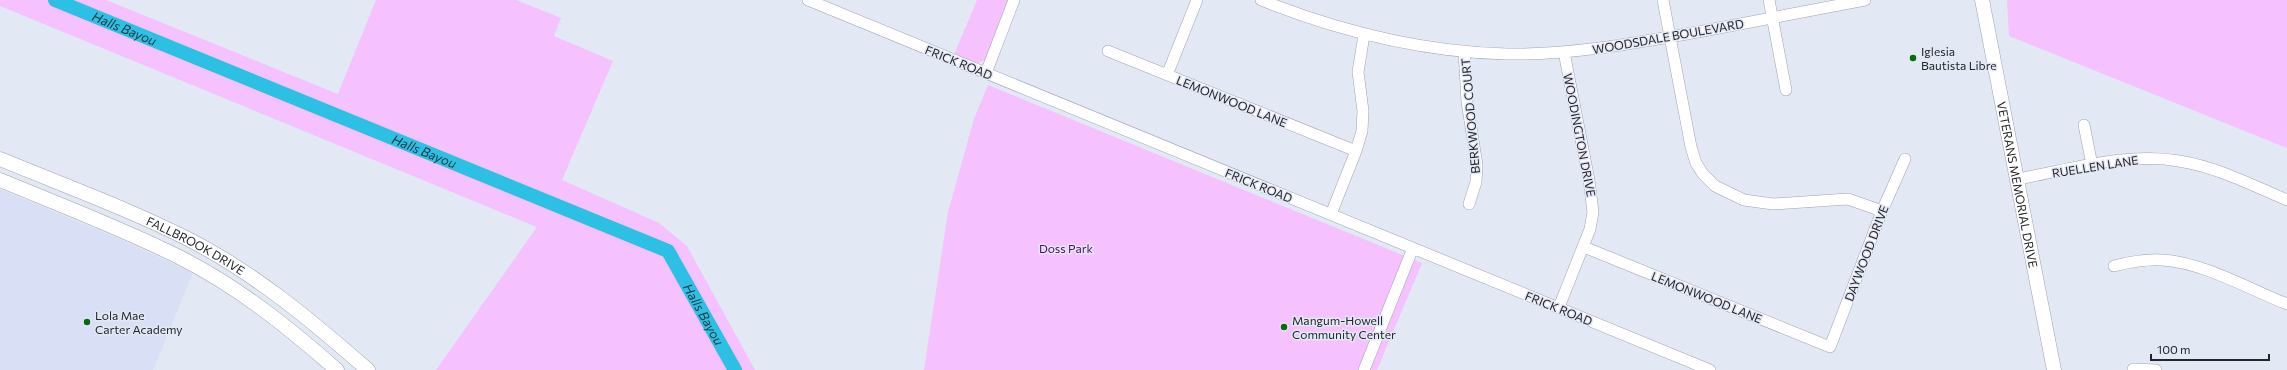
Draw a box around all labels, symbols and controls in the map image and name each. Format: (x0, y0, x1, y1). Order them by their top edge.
water label: Halls Bayou (90, 8, 159, 49)
street label: WOODSDALE BOULEVARD (1591, 16, 1745, 56)
street label: FRICK ROAD (923, 42, 995, 82)
place label: Iglesia Bautista Libre (1921, 44, 1997, 72)
marker: Iglesia Bautista Libre (1908, 53, 1918, 63)
street label: BERKWOOD COURT (1458, 57, 1482, 174)
street label: LEMONWOOD LANE (1175, 72, 1289, 130)
street label: WOODINGTON DRIVE (1561, 72, 1599, 198)
street label: VETERANS MEMORIAL DRIVE (1995, 100, 2041, 269)
water label: Halls Bayou (390, 131, 459, 172)
street label: RUELLEN LANE (2051, 152, 2139, 180)
street label: FRICK ROAD (1223, 165, 1295, 205)
street label: DAYWOOD DRIVE (1841, 203, 1891, 303)
street label: FALLBROOK DRIVE (144, 213, 247, 277)
park label: Doss Park (1039, 241, 1094, 255)
street label: LEMONWOOD LANE (1650, 268, 1764, 326)
water label: Halls Bayou (680, 281, 727, 348)
street label: FRICK ROAD (1523, 288, 1595, 328)
place label: Lola Mae Carter Academy (95, 308, 183, 336)
place label: Mangum-Howell Community Center (1292, 313, 1396, 341)
marker: Lola Mae Carter Academy (82, 317, 92, 327)
marker: Mangum-Howell Community Center (1279, 322, 1289, 332)
scale bar (2151, 336, 2269, 362)
text: 100 m (2157, 342, 2191, 356)

